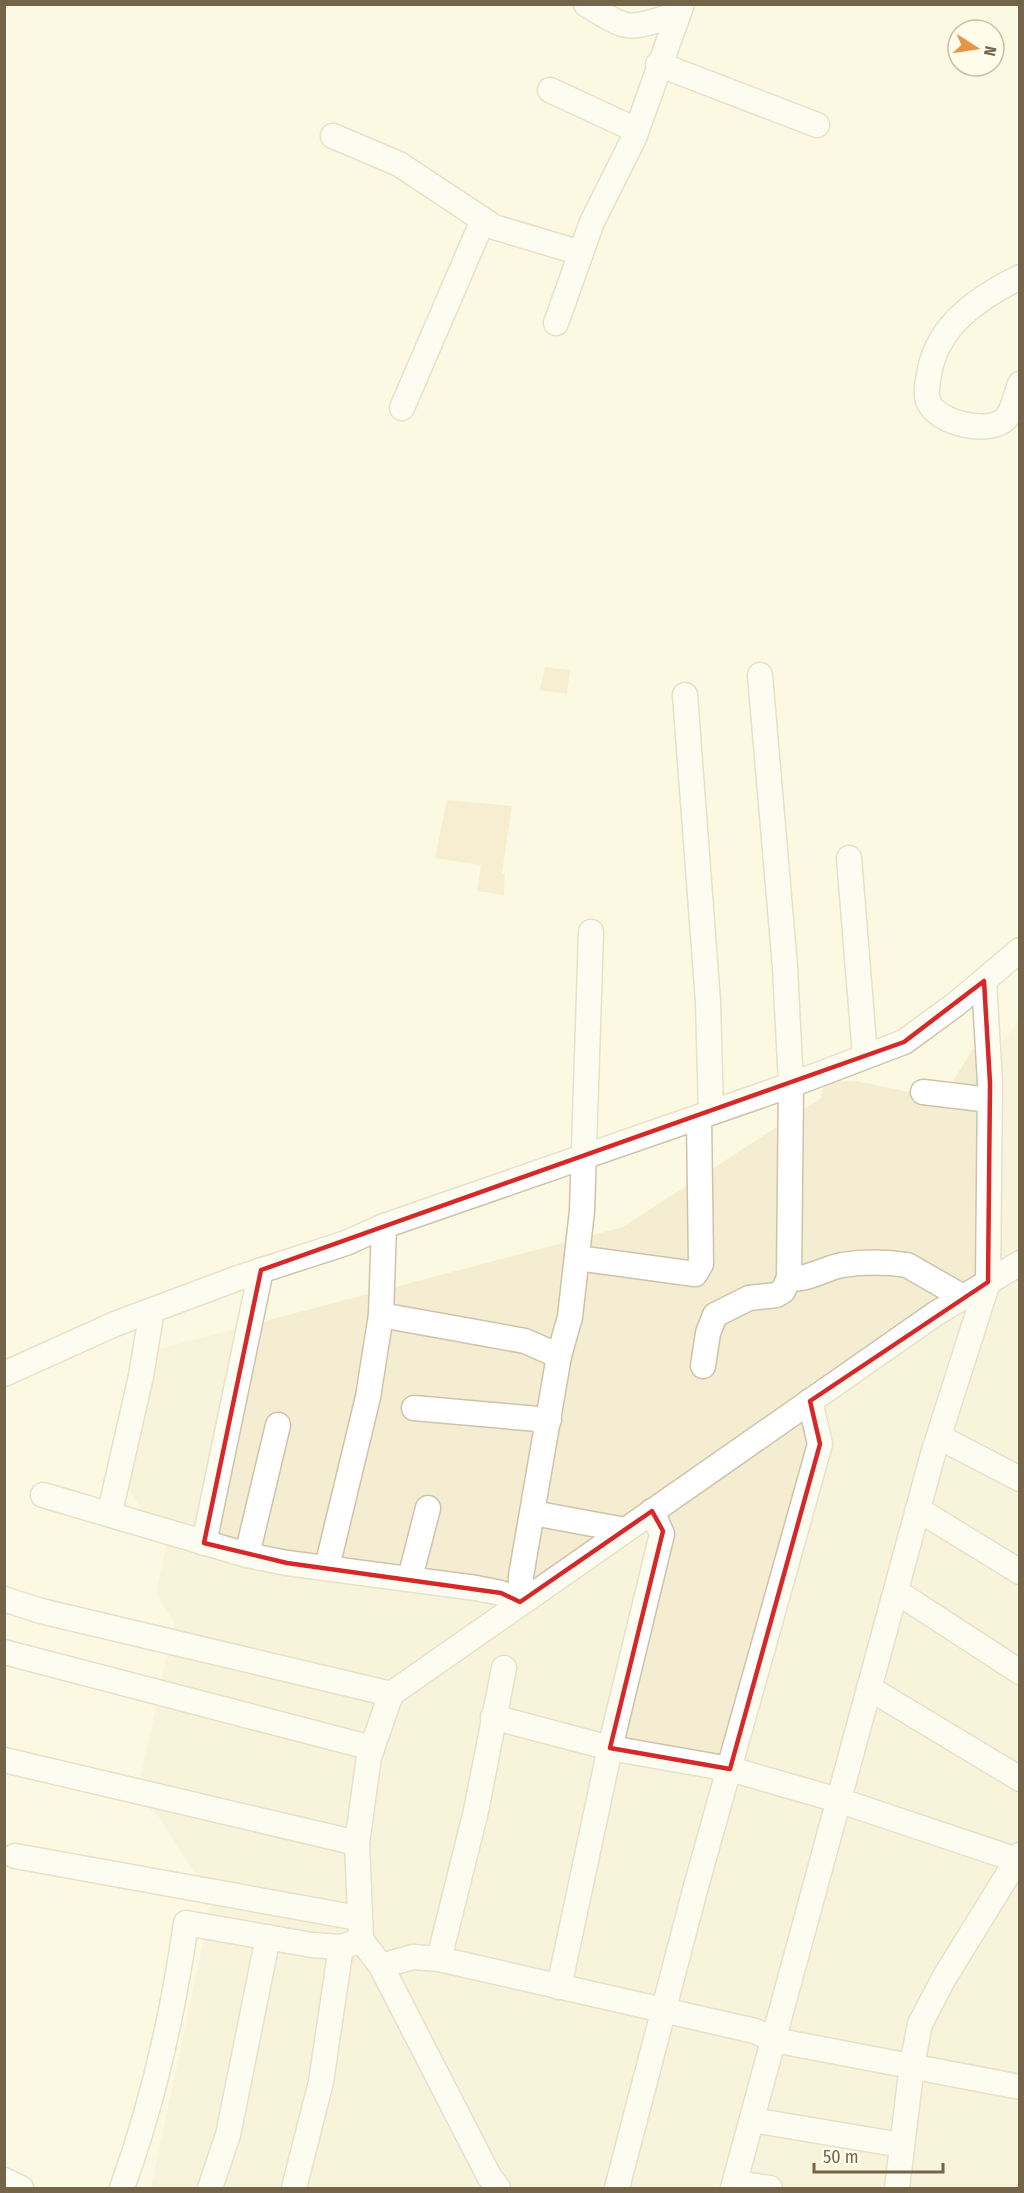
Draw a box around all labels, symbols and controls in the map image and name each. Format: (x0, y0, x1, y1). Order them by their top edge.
north arrow (946, 18, 1006, 78)
text: N (980, 44, 1000, 58)
scale bar (814, 2136, 943, 2174)
text: 50 m (823, 2146, 859, 2168)

